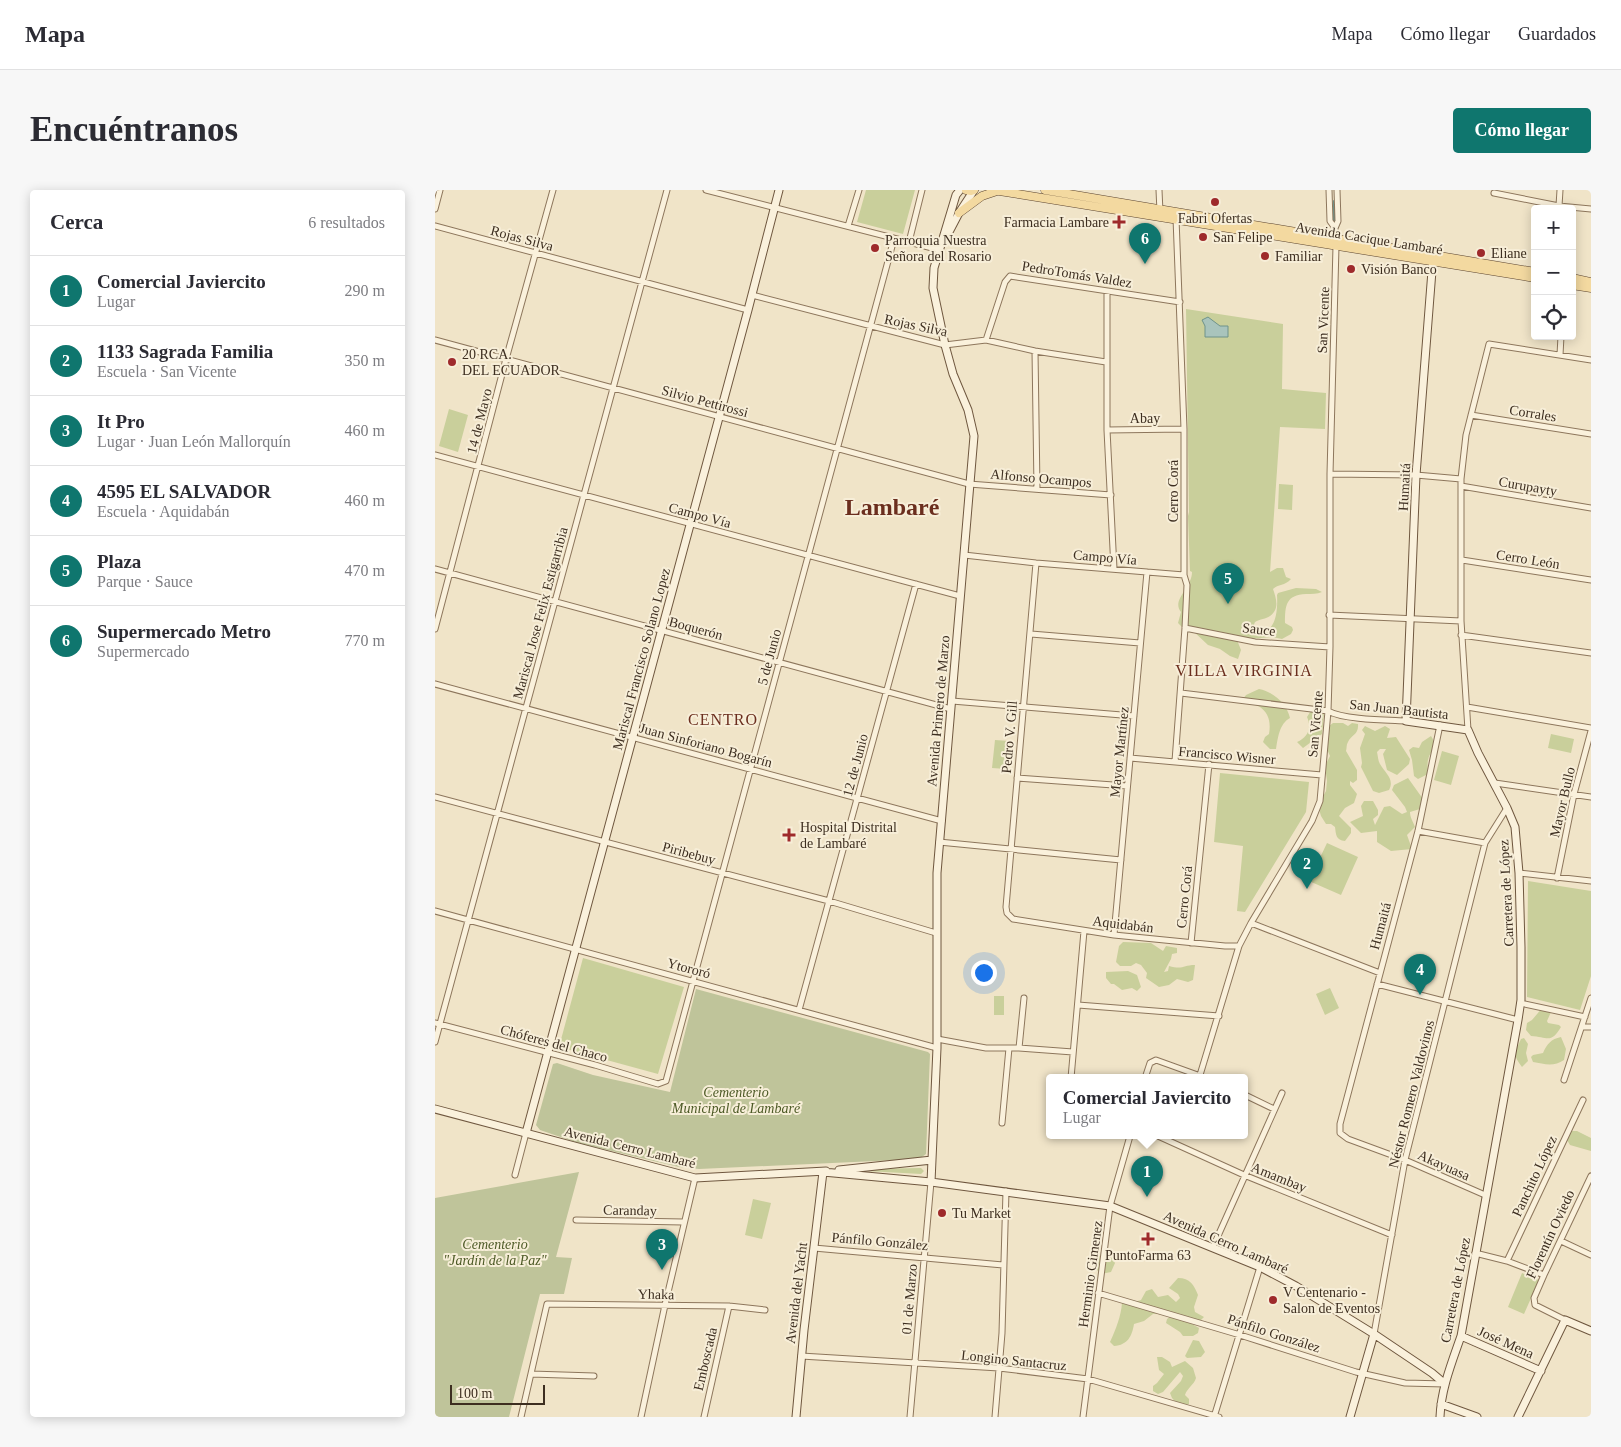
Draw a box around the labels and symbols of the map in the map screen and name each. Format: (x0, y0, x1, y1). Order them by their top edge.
marker: Fabri Ofertas (1209, 196, 1221, 208)
place label: Fabri Ofertas (1178, 211, 1252, 226)
place label: Farmacia Lambare (1004, 215, 1109, 230)
marker: Farmacia Lambare (1113, 216, 1125, 228)
street label: Avenida Cacique Lambaré (1294, 219, 1444, 258)
street label: Rojas Silva (489, 223, 556, 254)
pin: 6 (1129, 223, 1161, 264)
place label: San Felipe (1213, 230, 1273, 245)
marker: San Felipe (1197, 231, 1209, 243)
place label: Parroquia Nuestra Señora del Rosario (885, 233, 992, 264)
marker: Parroquia Nuestra Señora del Rosario (869, 242, 881, 254)
place label: Eliane (1491, 246, 1527, 261)
marker: Eliane (1475, 247, 1487, 259)
place label: Familiar (1275, 249, 1323, 264)
marker: Familiar (1259, 250, 1271, 262)
street label: PedroTomás Valdez (1021, 258, 1133, 291)
place label: Visión Banco (1361, 262, 1437, 277)
marker: Visión Banco (1345, 263, 1357, 275)
street label: San Vicente (1315, 286, 1332, 354)
street label: Rojas Silva (883, 311, 950, 340)
place label: 20 RCA. DEL ECUADOR (462, 347, 561, 378)
marker: 20 RCA. DEL ECUADOR (446, 356, 458, 368)
street label: Silvio Pettirossi (660, 383, 750, 420)
street label: 14 de Mayo (464, 387, 495, 455)
street label: Corrales (1508, 402, 1558, 425)
street label: Abay (1130, 411, 1160, 426)
street label: Cerro Corá (1166, 459, 1181, 522)
street label: Humaitá (1396, 462, 1413, 511)
street label: Alfonso Ocampos (990, 467, 1092, 490)
street label: Curupayty (1498, 474, 1558, 499)
district label: Lambaré (845, 494, 940, 520)
street label: Campo Vía (667, 500, 733, 531)
street label: Mariscal Jose Felix Estigarribia (510, 525, 571, 701)
street label: Campo Vía (1072, 547, 1138, 568)
street label: Cerro León (1495, 547, 1561, 572)
pin: 5 (1212, 563, 1244, 604)
street label: Mariscal Francisco Solano Lopez (610, 566, 673, 752)
street label: Boquerón (667, 614, 724, 643)
street label: Sauce (1241, 620, 1276, 639)
street label: 5 de Junio (755, 627, 784, 687)
street label: Avenida Primero de Marzo (924, 635, 953, 787)
district label: VILLA VIRGINIA (1175, 662, 1313, 679)
street label: San Vicente (1305, 690, 1326, 758)
street label: San Juan Bautista (1349, 697, 1450, 722)
street label: Pedro V. Gill (999, 700, 1020, 774)
street label: Mayor Martínez (1107, 706, 1132, 798)
district label: CENTRO (688, 711, 758, 728)
street label: Juan Sinforiano Bogarín (638, 721, 774, 770)
street label: 12 de Junio (840, 732, 871, 798)
street label: Francisco Wisner (1178, 744, 1277, 767)
street label: Mayor Bullo (1547, 765, 1578, 839)
place label: Hospital Distrital de Lambaré (800, 820, 897, 851)
marker: Hospital Distrital de Lambaré (782, 828, 796, 842)
street label: Piribebuy (661, 839, 717, 868)
street label: Carretera de López (1496, 839, 1517, 947)
pin: 2 (1291, 848, 1323, 889)
street label: Cerro Corá (1174, 864, 1195, 929)
street label: Humaitá (1367, 900, 1394, 951)
street label: Aquidabán (1092, 913, 1154, 936)
pin: 4 (1404, 954, 1436, 995)
street label: Ytororó (666, 956, 712, 981)
your location (971, 960, 997, 986)
street label: Néstor Romero Valdovinos (1386, 1018, 1437, 1170)
street label: Chóferes del Chaco (499, 1022, 609, 1065)
park label: Cementerio Municipal de Lambaré (671, 1085, 801, 1116)
street label: Avenida Cerro Lambaré (563, 1124, 697, 1171)
street label: Panchito López (1509, 1133, 1560, 1219)
street label: Akayuasa (1416, 1147, 1473, 1184)
pin: 1 (1131, 1156, 1163, 1197)
street label: Amambay (1249, 1160, 1309, 1195)
street label: Florentín Oviedo (1523, 1188, 1578, 1281)
street label: Caranday (603, 1203, 657, 1218)
place label: Tu Market (952, 1206, 1011, 1221)
marker: Tu Market (936, 1207, 948, 1219)
street label: Avenida Cerro Lambaré (1161, 1208, 1291, 1277)
street label: Herminio Gimenez (1076, 1220, 1105, 1328)
pin: 3 (646, 1229, 678, 1270)
street label: Pánfilo González (831, 1230, 929, 1253)
marker: PuntoFarma 63 (1142, 1233, 1154, 1245)
street label: Carretera de López (1438, 1236, 1473, 1344)
park label: Cementerio "Jardín de la Paz" (443, 1237, 547, 1268)
street label: Avenida del Yacht (783, 1241, 810, 1345)
place label: PuntoFarma 63 (1105, 1248, 1191, 1263)
street label: 01 de Marzo (899, 1263, 920, 1335)
place label: V Centenario - Salon de Eventos (1283, 1285, 1380, 1316)
street label: Yhaka (638, 1287, 675, 1302)
marker: V Centenario - Salon de Eventos (1267, 1294, 1279, 1306)
street label: Pánfilo González (1225, 1311, 1322, 1356)
street label: José Mena (1476, 1324, 1537, 1362)
street label: Emboscada (691, 1325, 720, 1392)
street label: Longino Santacruz (960, 1347, 1068, 1374)
scale bar (450, 1382, 545, 1405)

